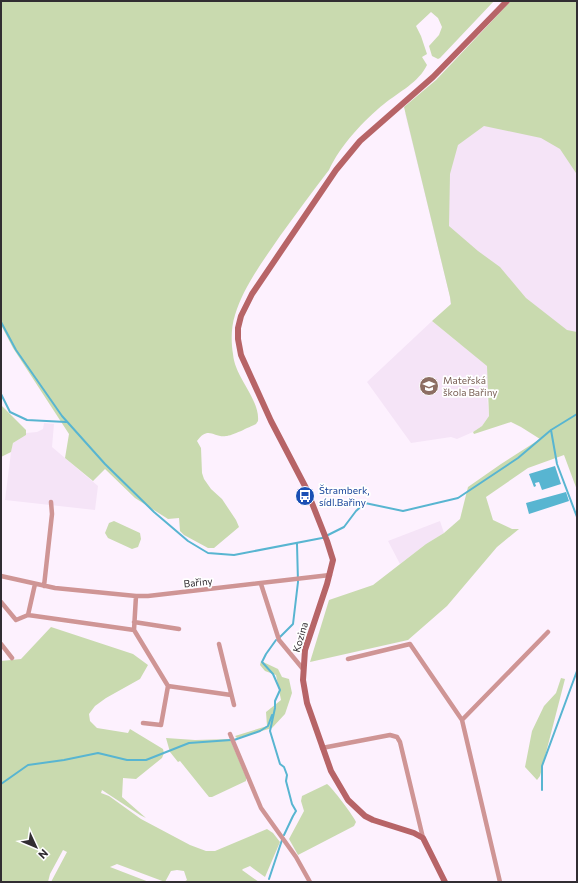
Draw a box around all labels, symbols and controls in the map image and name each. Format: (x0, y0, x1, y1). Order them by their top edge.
place label: Mateřská škola Bařiny (443, 374, 497, 398)
school or university icon: Mateřská škola Bařiny (418, 375, 440, 397)
place label: Štramberk, sídl.Bařiny (319, 484, 370, 508)
bus stop icon: Štramberk, sídl.Bařiny (294, 485, 316, 507)
street label: Bařiny (183, 575, 213, 589)
street label: Kozina (290, 621, 310, 653)
north arrow (16, 827, 56, 867)
text: N (36, 847, 51, 862)

